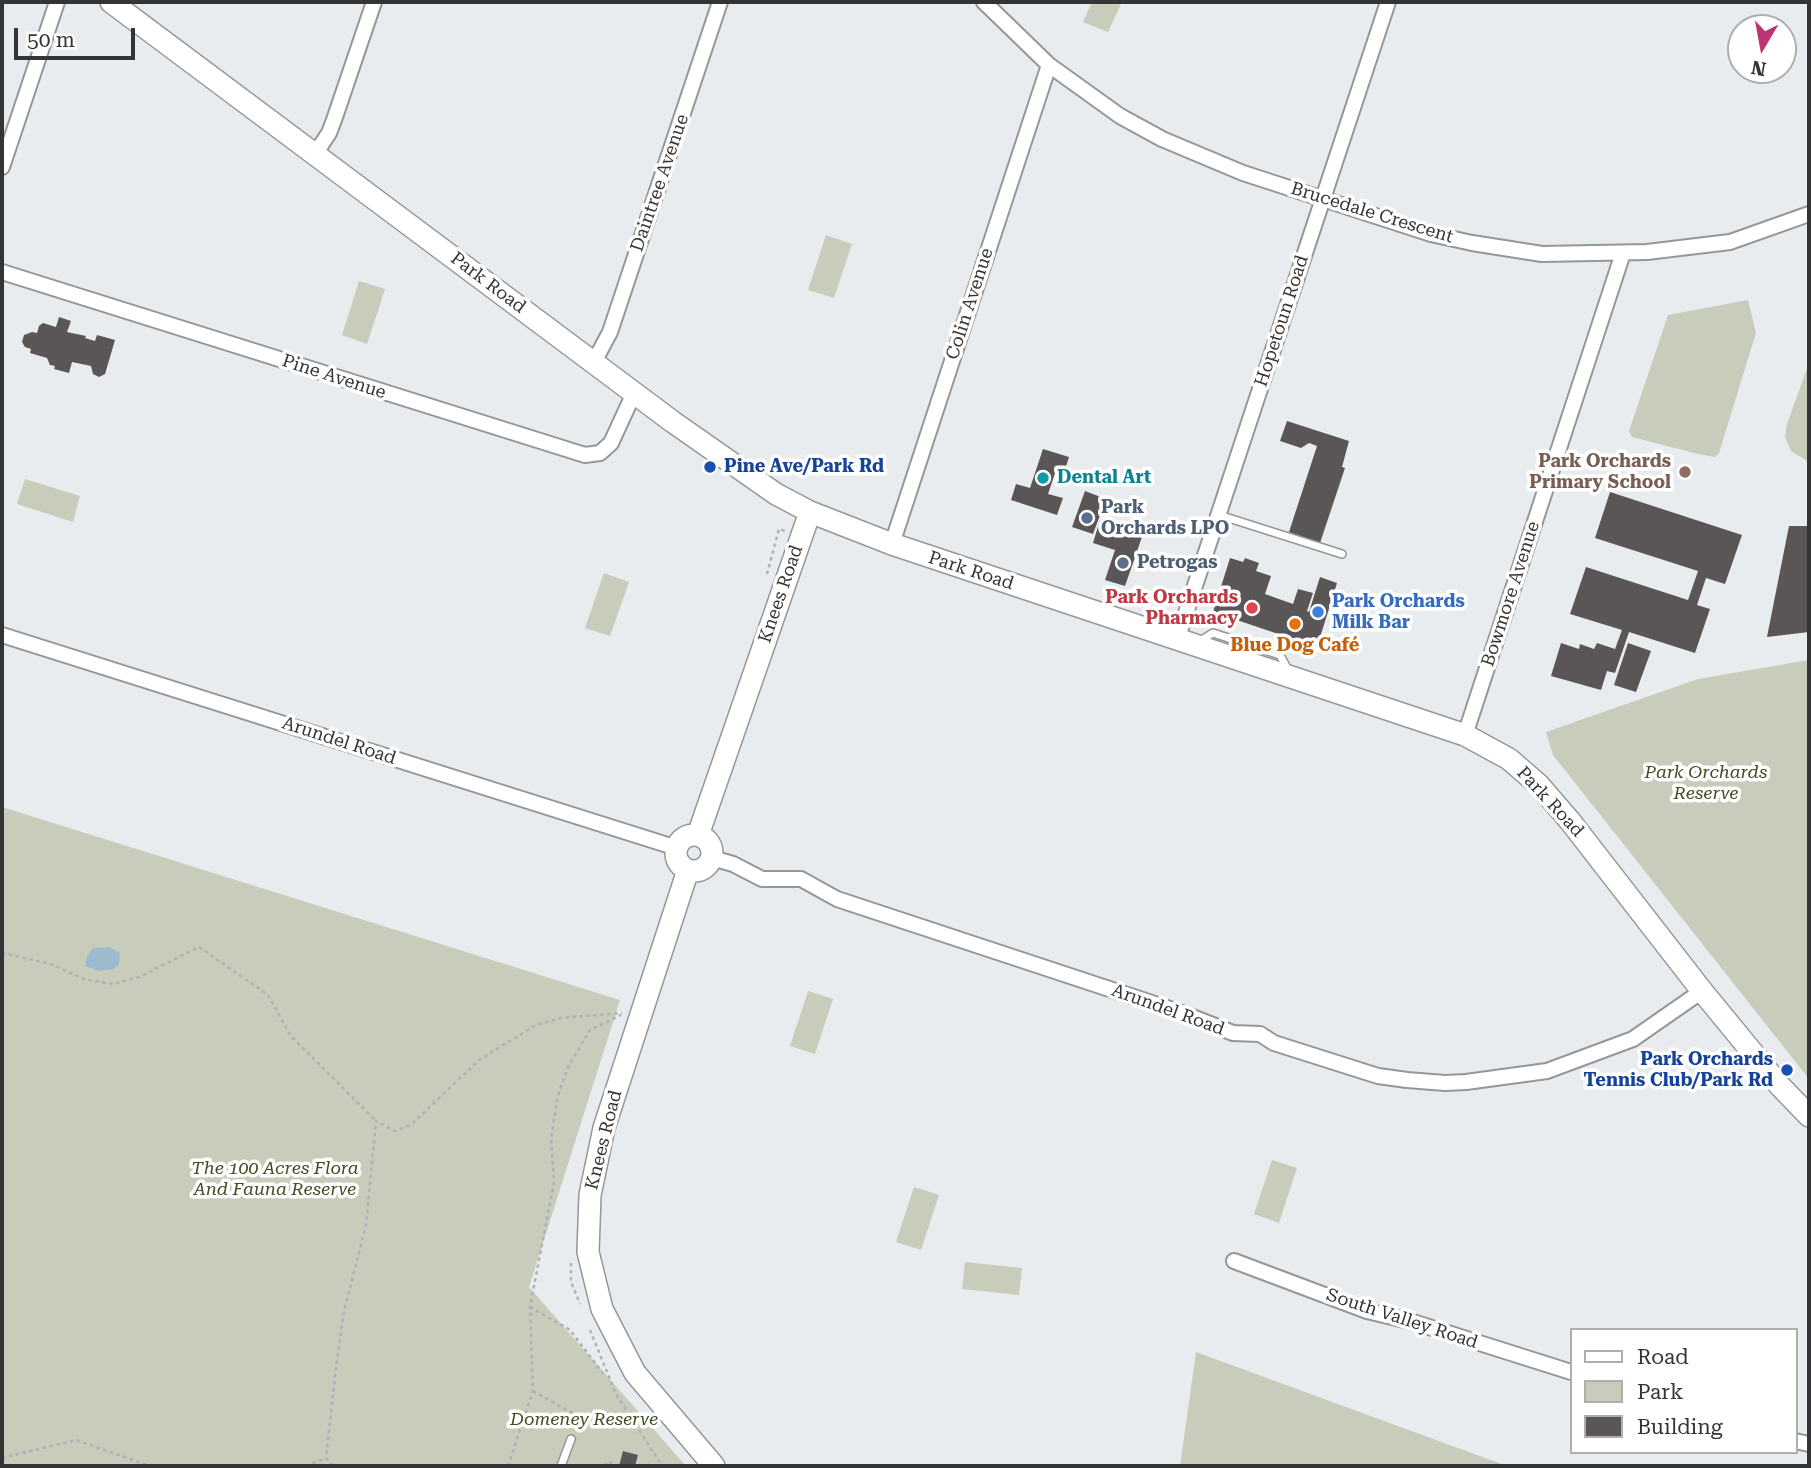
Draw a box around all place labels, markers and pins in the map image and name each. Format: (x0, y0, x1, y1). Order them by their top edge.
place label: Park Orchards Primary School (1529, 451, 1671, 494)
place label: Pine Ave/Park Rd (724, 456, 884, 478)
marker: Pine Ave/Park Rd (702, 459, 718, 475)
marker: Park Orchards Primary School (1677, 464, 1693, 480)
place label: Dental Art (1057, 467, 1151, 489)
marker: Dental Art (1035, 470, 1051, 486)
place label: Park Orchards LPO (1101, 497, 1229, 540)
marker: Park Orchards LPO (1079, 510, 1095, 526)
place label: Petrogas (1137, 552, 1217, 574)
marker: Petrogas (1115, 555, 1131, 571)
place label: Park Orchards Pharmacy (1105, 587, 1238, 630)
place label: Park Orchards Milk Bar (1332, 591, 1465, 634)
marker: Park Orchards Pharmacy (1244, 600, 1260, 616)
marker: Park Orchards Milk Bar (1310, 604, 1326, 620)
marker: Blue Dog Café (1287, 616, 1303, 632)
place label: Blue Dog Café (1231, 635, 1359, 657)
place label: Park Orchards Tennis Club/Park Rd (1584, 1049, 1773, 1092)
marker: Park Orchards Tennis Club/Park Rd (1779, 1062, 1795, 1078)

